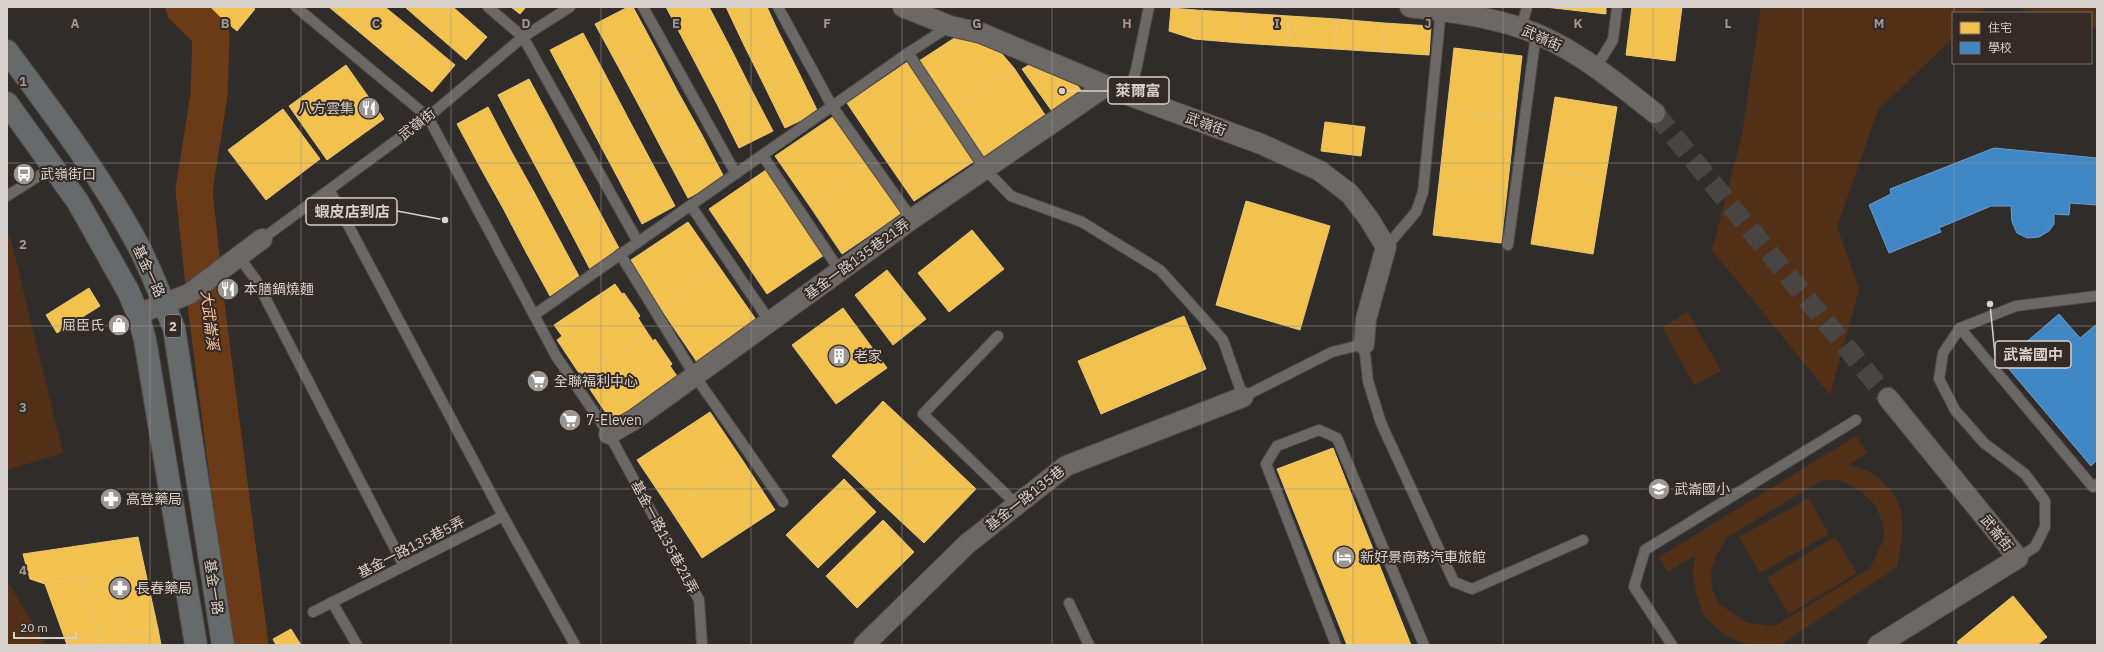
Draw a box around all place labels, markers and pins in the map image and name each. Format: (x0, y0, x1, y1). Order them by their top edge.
callout: 萊爾富 (1108, 77, 1169, 104)
restaurant icon: 八方雲集 (356, 95, 382, 121)
place label: 八方雲集 (298, 99, 354, 117)
bus stop icon: 武嶺街口 (11, 161, 37, 187)
place label: 武嶺街口 (40, 165, 96, 183)
callout: 蝦皮店到店 (306, 198, 397, 225)
restaurant icon: 本膳鍋燒麵 (215, 276, 241, 302)
place label: 本膳鍋燒麵 (244, 280, 314, 298)
shop icon: 屈臣氏 (106, 312, 132, 338)
place label: 屈臣氏 (62, 316, 104, 334)
callout: 武崙國中 (1995, 341, 2071, 368)
building icon: 老家 (826, 343, 852, 369)
place label: 老家 (854, 347, 882, 365)
supermarket icon: 全聯福利中心 (525, 368, 551, 394)
place label: 全聯福利中心 (554, 372, 638, 390)
supermarket icon: 7-Eleven (557, 407, 583, 433)
place label: 7-Eleven (586, 411, 642, 429)
school or university icon: 武崙國小 (1646, 476, 1672, 502)
place label: 武崙國小 (1674, 480, 1730, 498)
pharmacy icon: 高登藥局 (98, 486, 124, 512)
place label: 高登藥局 (126, 490, 182, 508)
hotel icon: 新好景商務汽車旅館 (1331, 544, 1357, 570)
place label: 新好景商務汽車旅館 (1360, 548, 1486, 566)
pharmacy icon: 長春藥局 (107, 575, 133, 601)
place label: 長春藥局 (136, 579, 192, 597)

